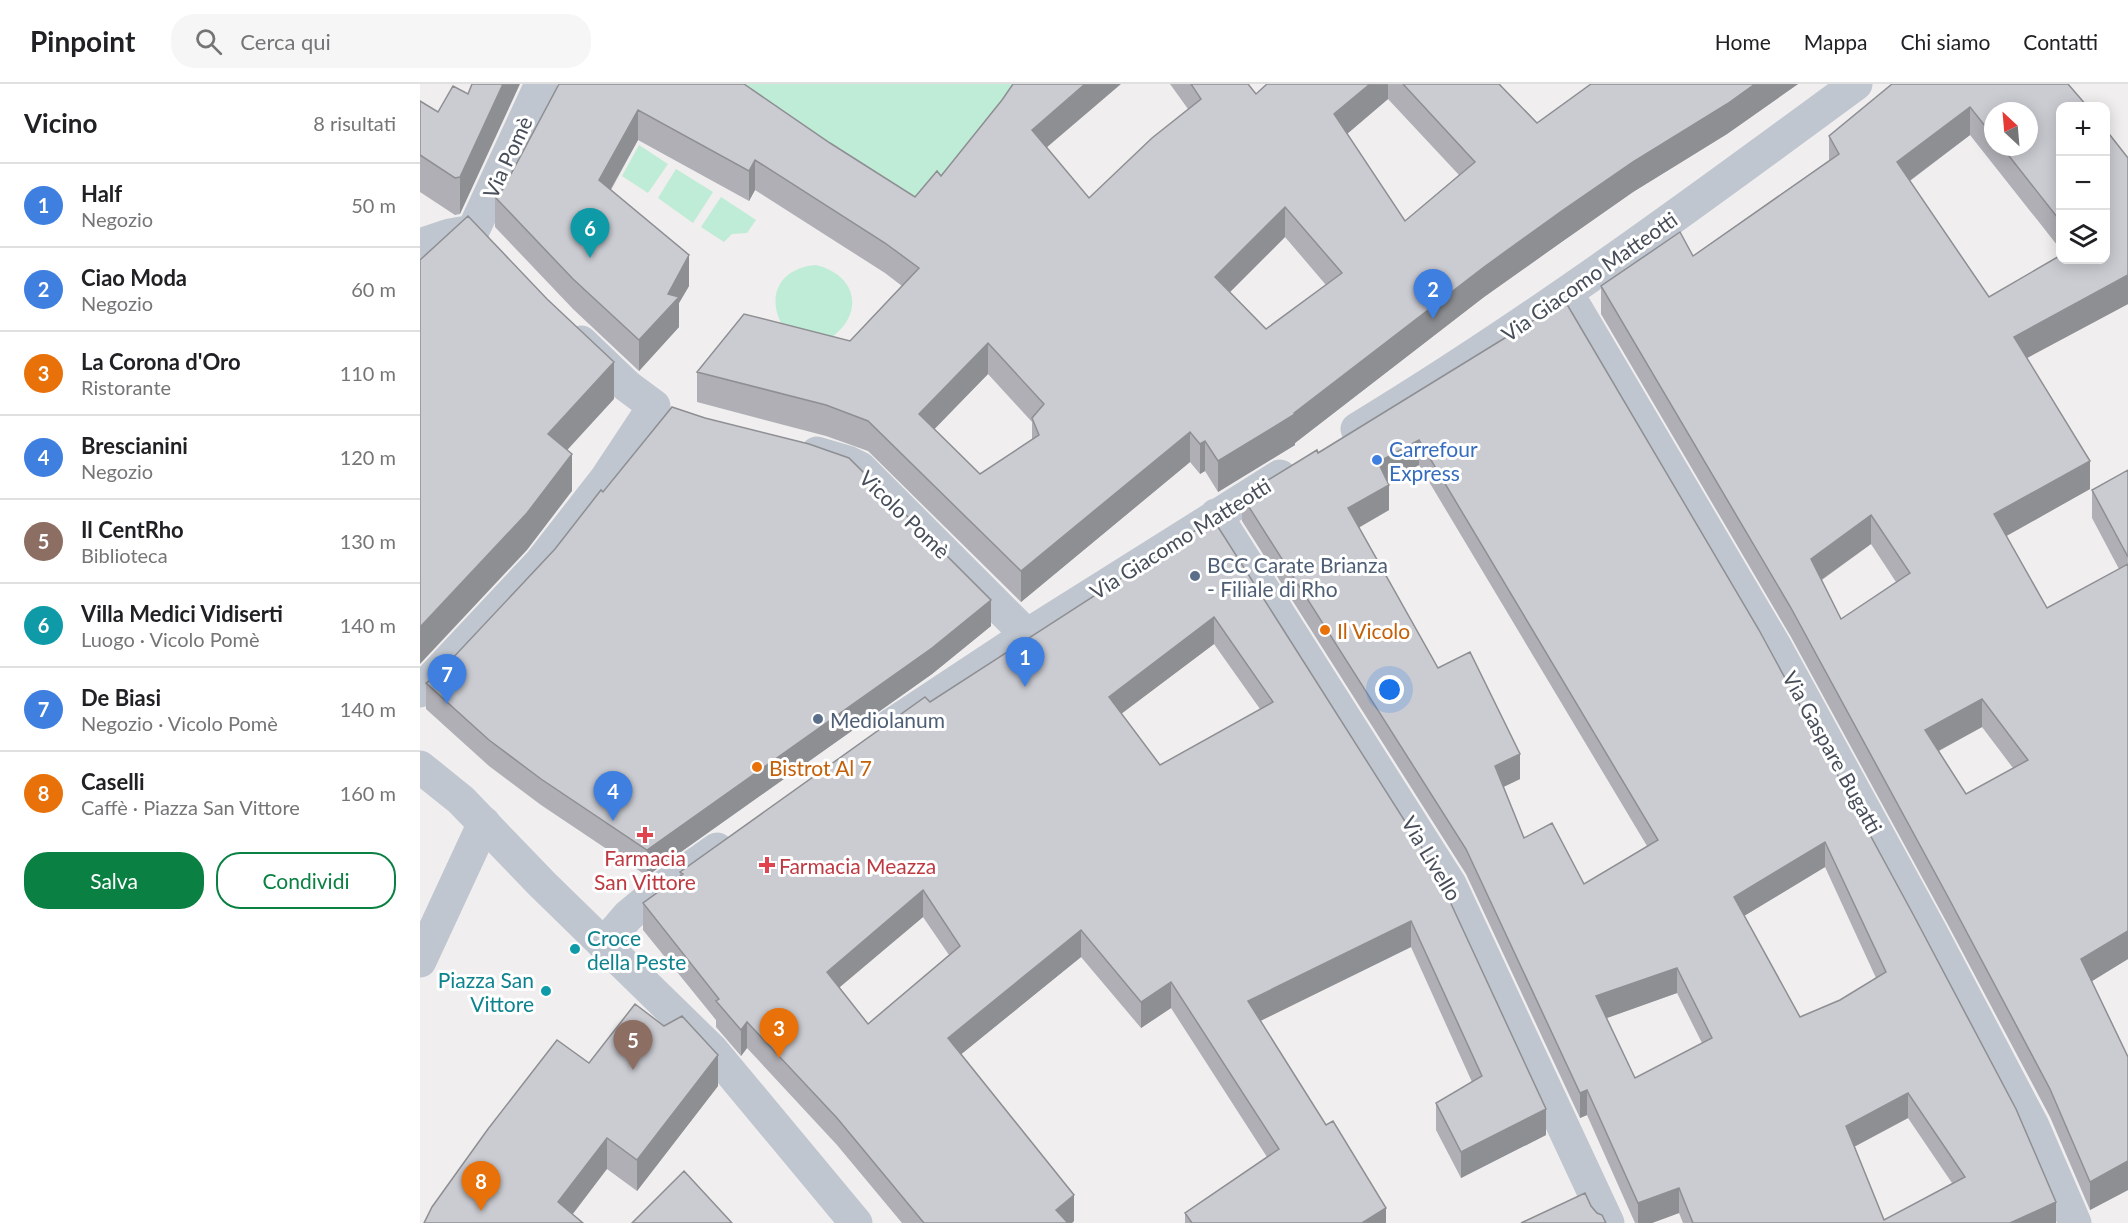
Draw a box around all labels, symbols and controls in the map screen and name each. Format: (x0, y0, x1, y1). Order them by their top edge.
search box (171, 14, 591, 68)
text: Pinpoint (30, 24, 135, 58)
icon: search (192, 25, 225, 58)
text: Cerca qui (240, 28, 331, 55)
text: Home (1715, 29, 1771, 54)
text: Mappa (1804, 29, 1867, 54)
text: Chi siamo (1900, 29, 1990, 54)
text: Contatti (2023, 29, 2098, 54)
north arrow (1984, 102, 2038, 156)
map controls (2056, 102, 2110, 264)
button: + (2056, 102, 2110, 156)
text: Vicino (24, 107, 97, 139)
text: 8 risultati (313, 111, 396, 135)
street label: Via Pomè (477, 112, 537, 202)
button: − (2056, 156, 2110, 210)
text: Half (81, 180, 122, 207)
text: 1 (38, 193, 49, 217)
text: 50 m (351, 193, 396, 217)
street label: Via Giacomo Matteotti (1497, 206, 1681, 346)
text: Negozio (81, 207, 153, 231)
pin: 6 (570, 208, 610, 258)
button: layers (2056, 210, 2110, 264)
text: Ciao Moda (81, 264, 187, 291)
pin: 2 (1414, 270, 1452, 319)
text: 2 (38, 277, 49, 301)
text: 60 m (351, 277, 396, 301)
text: Negozio (81, 291, 153, 315)
text: La Corona d'Oro (81, 348, 241, 375)
text: 3 (38, 361, 49, 385)
text: 110 m (340, 361, 396, 385)
text: Ristorante (81, 375, 171, 399)
text: Brescianini (81, 432, 188, 459)
place label: Carrefour Express (1389, 436, 1478, 485)
text: 4 (38, 445, 49, 469)
text: 120 m (340, 445, 396, 469)
marker: Carrefour Express (1370, 453, 1384, 467)
text: Negozio (81, 459, 153, 483)
street label: Vicolo Pomè (855, 465, 955, 563)
street label: Via Giacomo Matteotti (1085, 472, 1275, 604)
text: Il CentRho (81, 516, 184, 543)
text: 5 (38, 529, 49, 553)
text: 130 m (340, 529, 396, 553)
text: Biblioteca (81, 543, 168, 567)
place label: BCC Carate Brianza - Filiale di Rho (1207, 552, 1388, 601)
marker: BCC Carate Brianza - Filiale di Rho (1188, 569, 1202, 583)
text: Villa Medici Vidiserti (81, 600, 283, 627)
text: 6 (38, 613, 49, 637)
text: 140 m (340, 613, 396, 637)
place label: Il Vicolo (1337, 618, 1410, 643)
marker: Il Vicolo (1318, 623, 1332, 637)
text: Luogo · Vicolo Pomè (81, 627, 260, 651)
pin: 1 (1006, 638, 1044, 687)
pin: 7 (428, 654, 466, 704)
street label: Via Gaspare Bugatti (1778, 667, 1888, 837)
your location (1375, 675, 1404, 704)
text: De Biasi (81, 684, 161, 711)
text: 7 (38, 697, 49, 721)
text: 140 m (340, 697, 396, 721)
place label: Mediolanum (830, 707, 945, 732)
text: Negozio · Vicolo Pomè (81, 711, 278, 735)
marker: Mediolanum (811, 712, 825, 726)
place label: Bistrot Al 7 (769, 755, 872, 780)
marker: Bistrot Al 7 (750, 760, 764, 774)
text: Caselli (81, 768, 145, 795)
pin: 4 (594, 772, 632, 821)
text: 8 (38, 781, 49, 805)
text: 160 m (340, 781, 396, 805)
text: Caffè · Piazza San Vittore (81, 795, 300, 819)
street label: Via Livello (1397, 811, 1467, 905)
marker: Farmacia San Vittore (638, 828, 652, 842)
place label: Farmacia San Vittore (594, 845, 696, 894)
button: Salva (24, 852, 204, 909)
button: Condividi (216, 852, 396, 909)
place label: Farmacia Meazza (779, 853, 936, 878)
marker: Farmacia Meazza (760, 858, 774, 872)
place label: Croce della Peste (587, 925, 686, 974)
marker: Croce della Peste (568, 942, 582, 956)
place label: Piazza San Vittore (438, 967, 534, 1016)
marker: Piazza San Vittore (539, 984, 553, 998)
pin: 3 (760, 1008, 798, 1058)
pin: 5 (614, 1020, 652, 1070)
pin: 8 (462, 1162, 500, 1211)

